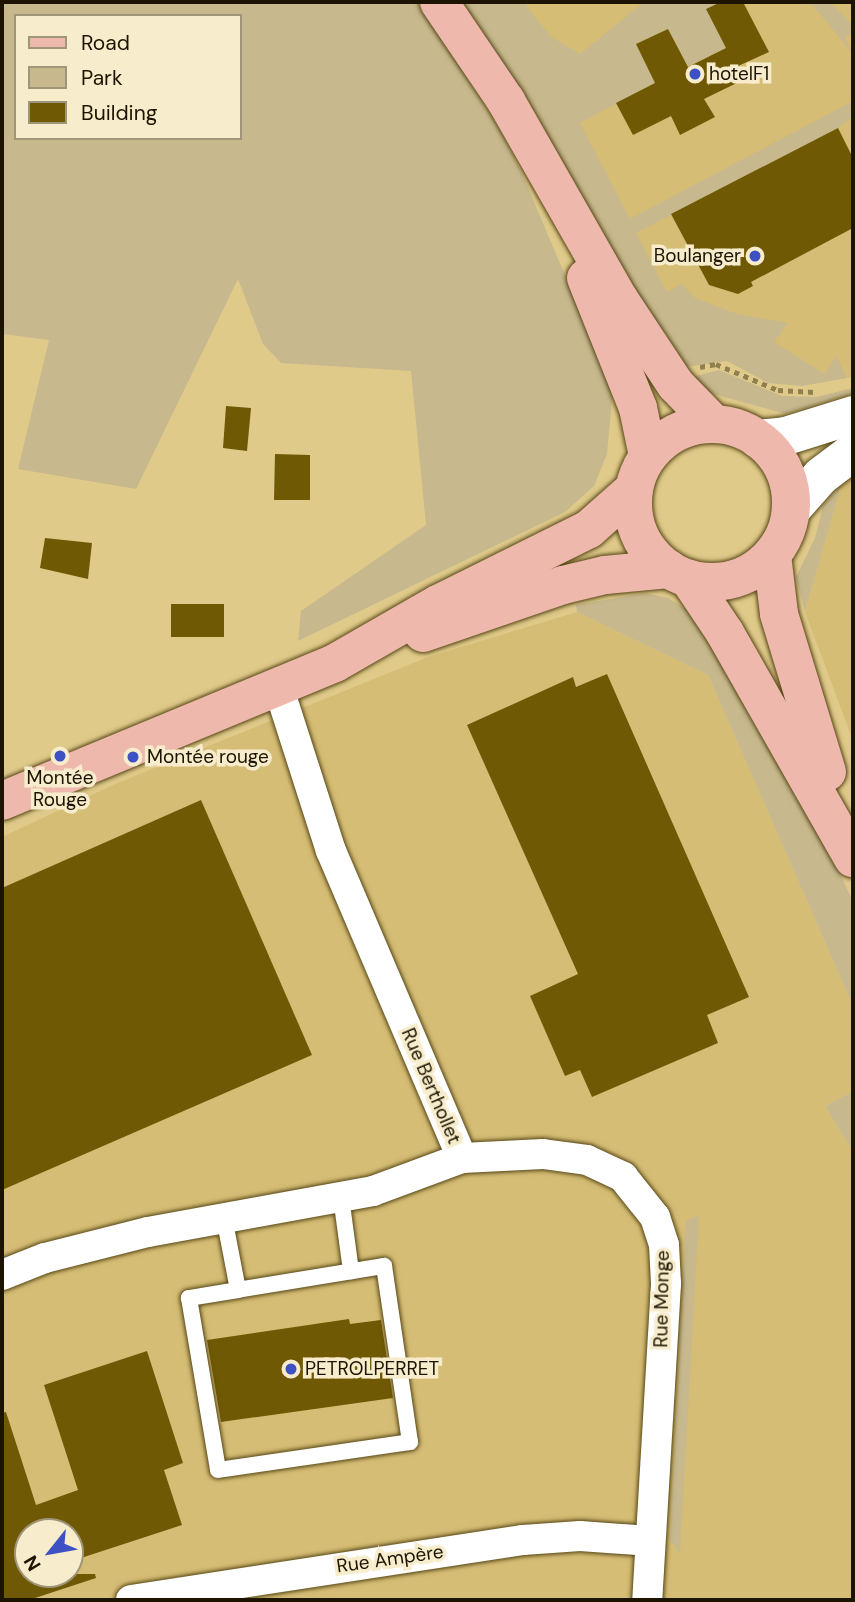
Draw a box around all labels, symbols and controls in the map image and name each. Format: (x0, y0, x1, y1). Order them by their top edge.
legend (14, 14, 242, 140)
text: Road (81, 29, 130, 57)
place label: hotelF1 (709, 63, 769, 85)
text: Park (81, 64, 122, 92)
marker: hotelF1 (687, 66, 703, 82)
text: Building (81, 99, 157, 127)
place label: Boulanger (654, 245, 741, 267)
marker: Boulanger (747, 248, 763, 264)
place label: Montée rouge (147, 746, 269, 768)
marker: Montée Rouge (52, 748, 68, 764)
marker: Montée rouge (125, 749, 141, 765)
place label: Montée Rouge (27, 767, 93, 811)
street label: Rue Berthollet (396, 1025, 466, 1147)
street label: Rue Monge (650, 1250, 674, 1348)
place label: PETROLPERRET (305, 1358, 439, 1380)
marker: PETROLPERRET (283, 1361, 299, 1377)
north arrow (14, 1518, 84, 1588)
street label: Rue Ampère (335, 1540, 445, 1578)
text: N (18, 1551, 47, 1575)

